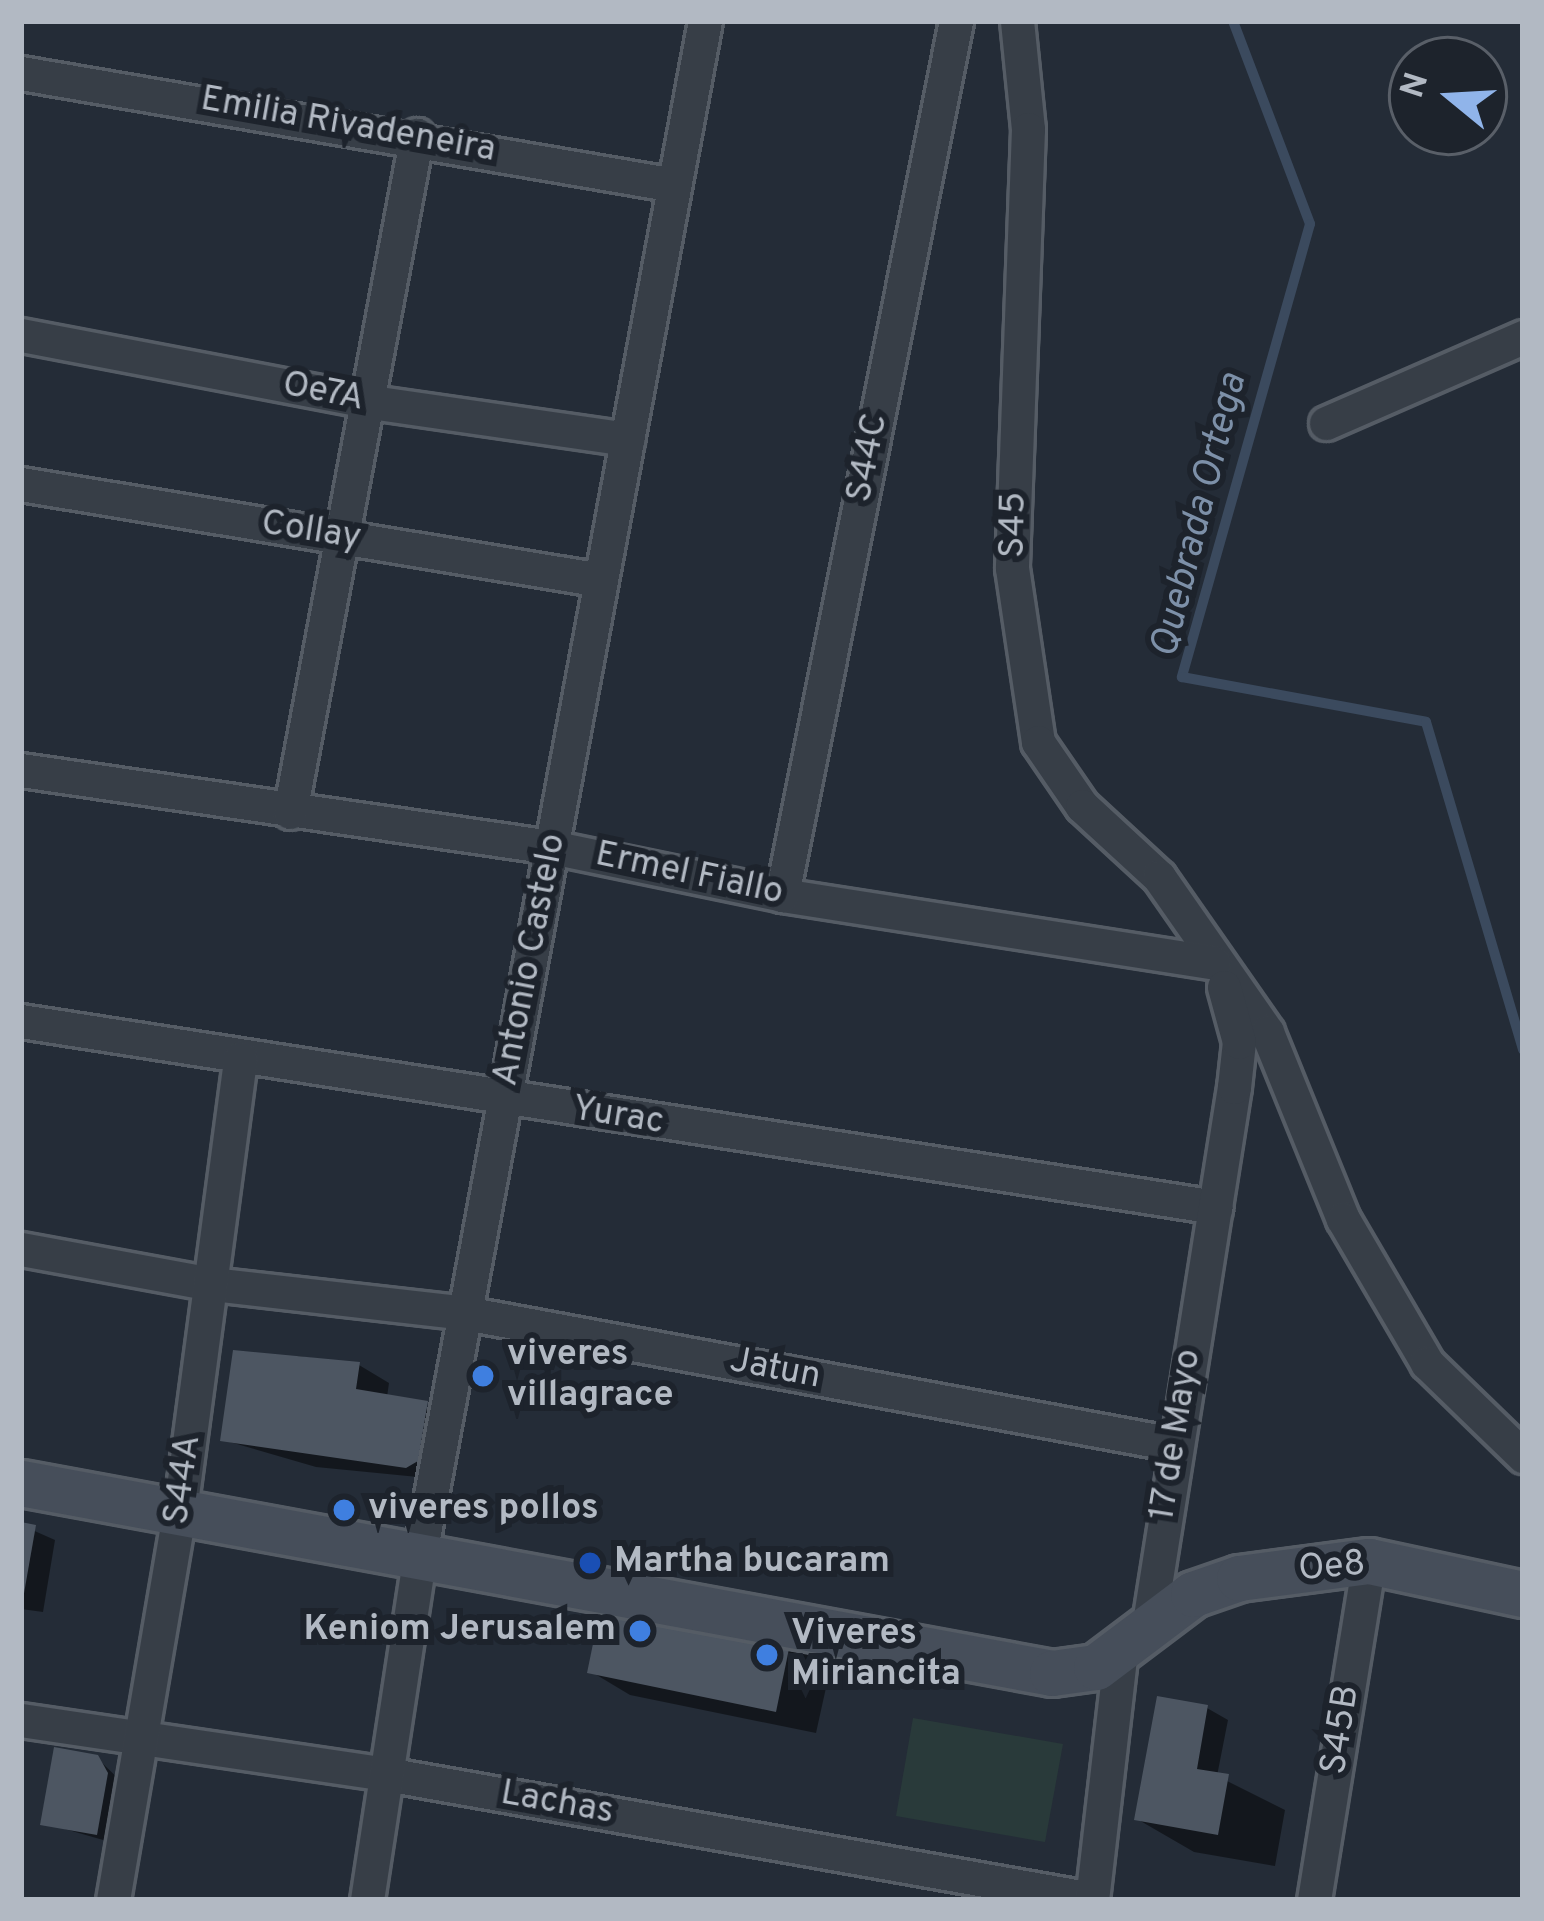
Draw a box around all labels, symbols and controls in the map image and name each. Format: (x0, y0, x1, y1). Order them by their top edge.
north arrow (1388, 36, 1508, 156)
text: N (1393, 68, 1440, 104)
street label: Emilia Rivadeneira (197, 79, 499, 173)
street label: Oe7A (279, 364, 367, 422)
water label: Quebrada Ortega (1143, 369, 1259, 663)
street label: S44C (839, 410, 899, 506)
street label: S45 (993, 491, 1037, 559)
street label: Collay (258, 503, 364, 561)
street label: Antonio Castelo (485, 830, 577, 1090)
street label: Ermel Fiallo (591, 834, 787, 916)
street label: Yurac (569, 1088, 667, 1146)
place label: viveres villagrace (507, 1333, 674, 1418)
street label: Jatun (726, 1340, 824, 1400)
street label: 17 de Mayo (1142, 1346, 1212, 1524)
marker: viveres villagrace (470, 1363, 496, 1389)
street label: S44A (156, 1432, 212, 1528)
place label: viveres pollos (368, 1488, 599, 1532)
marker: viveres pollos (331, 1497, 357, 1523)
place label: Martha bucaram (614, 1541, 890, 1585)
street label: Oe8 (1297, 1544, 1367, 1592)
marker: Martha bucaram (577, 1550, 603, 1576)
place label: Keniom Jerusalem (304, 1609, 616, 1653)
place label: Viveres Miriancita (791, 1612, 961, 1697)
marker: Keniom Jerusalem (627, 1618, 653, 1644)
marker: Viveres Miriancita (754, 1642, 780, 1668)
street label: S45B (1314, 1682, 1370, 1778)
street label: Lachas (497, 1773, 617, 1835)

